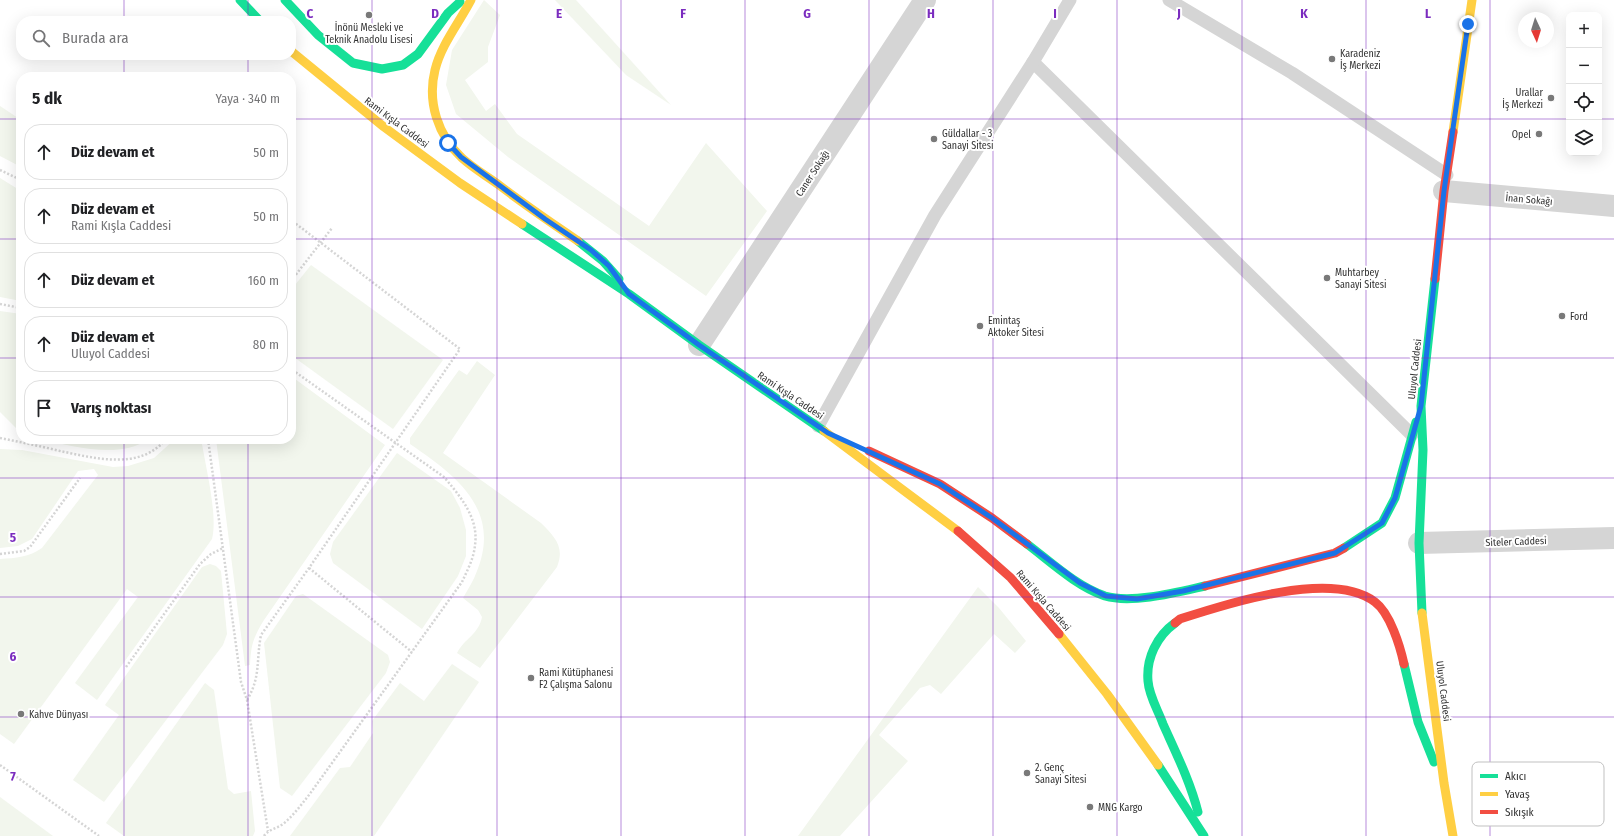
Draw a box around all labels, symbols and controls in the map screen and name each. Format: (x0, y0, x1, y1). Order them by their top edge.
text: C (307, 6, 314, 21)
text: D (431, 6, 439, 21)
text: E (556, 6, 562, 21)
text: F (680, 6, 686, 21)
text: G (803, 6, 811, 21)
text: H (927, 6, 935, 21)
text: I (1053, 6, 1057, 21)
text: J (1176, 6, 1181, 21)
text: K (1300, 6, 1308, 21)
text: L (1425, 6, 1431, 21)
marker: İnönü Mesleki ve Teknik Anadolu Lisesi (364, 10, 374, 20)
north arrow (1518, 12, 1554, 48)
map controls (1566, 12, 1602, 156)
button: + (1566, 12, 1602, 48)
route end (1459, 15, 1477, 33)
search box (16, 16, 296, 60)
place label: İnönü Mesleki ve Teknik Anadolu Lisesi (325, 20, 413, 46)
icon: search (30, 27, 52, 49)
text: Burada ara (62, 29, 129, 47)
place label: Karadeniz İş Merkezi (1340, 47, 1381, 72)
button: − (1566, 48, 1602, 84)
marker: Karadeniz İş Merkezi (1327, 54, 1337, 64)
button: locate (1566, 84, 1602, 120)
place label: Urallar İş Merkezi (1502, 87, 1544, 111)
text: 5 dk (32, 88, 62, 109)
text: Yaya · 340 m (216, 91, 280, 106)
marker: Urallar İş Merkezi (1546, 93, 1556, 103)
street label: Rami Kışla Caddesi (362, 94, 431, 151)
button: layers (1566, 120, 1602, 156)
place label: Güldallar - 3 Sanayi Sitesi (942, 128, 994, 152)
place label: Opel (1512, 129, 1531, 141)
marker: Opel (1534, 129, 1544, 139)
route start (439, 134, 457, 152)
marker: Güldallar - 3 Sanayi Sitesi (929, 134, 939, 144)
icon: ahead (33, 141, 55, 163)
text: Düz devam et (71, 143, 154, 161)
text: 50 m (253, 145, 279, 160)
street label: Caner Sokağı (793, 148, 832, 199)
street label: İnan Sokağı (1505, 190, 1553, 208)
text: Düz devam et (71, 200, 154, 218)
icon: ahead (33, 205, 55, 227)
text: 50 m (253, 209, 279, 224)
text: Rami Kışla Caddesi (71, 218, 171, 233)
place label: Muhtarbey Sanayi Sitesi (1335, 267, 1387, 291)
icon: ahead (33, 269, 55, 291)
text: Düz devam et (71, 271, 154, 289)
text: 160 m (248, 273, 279, 288)
marker: Muhtarbey Sanayi Sitesi (1322, 273, 1332, 283)
marker: Ford (1557, 311, 1567, 321)
place label: Ford (1570, 311, 1588, 323)
place label: Emintaş Aktoker Sitesi (988, 314, 1044, 339)
marker: Emintaş Aktoker Sitesi (975, 321, 985, 331)
text: Düz devam et (71, 328, 154, 346)
icon: ahead (33, 333, 55, 355)
text: 80 m (253, 337, 279, 352)
street label: Uluyol Caddesi (1405, 338, 1424, 400)
text: Uluyol Caddesi (71, 346, 150, 361)
street label: Rami Kışla Caddesi (755, 368, 826, 422)
icon: arrive (33, 397, 55, 419)
text: Varış noktası (71, 399, 151, 417)
text: 5 (10, 530, 16, 545)
street label: Siteler Caddesi (1485, 534, 1547, 549)
street label: Rami Kışla Caddesi (1013, 567, 1074, 634)
text: 6 (10, 649, 17, 664)
street label: Uluyol Caddesi (1433, 660, 1454, 722)
place label: Rami Kütüphanesi F2 Çalışma Salonu (539, 666, 613, 691)
marker: Rami Kütüphanesi F2 Çalışma Salonu (526, 673, 536, 683)
marker: Kahve Dünyası (16, 709, 26, 719)
place label: Kahve Dünyası (29, 709, 88, 721)
place label: 2. Genç Sanayi Sitesi (1035, 762, 1087, 786)
legend (1472, 762, 1604, 826)
marker: 2. Genç Sanayi Sitesi (1022, 768, 1032, 778)
text: 7 (10, 769, 16, 784)
text: Akıcı (1505, 770, 1526, 783)
text: Yavaş (1505, 788, 1530, 801)
marker: MNG Kargo (1085, 802, 1095, 812)
place label: MNG Kargo (1098, 802, 1143, 814)
text: Sıkışık (1505, 806, 1535, 819)

